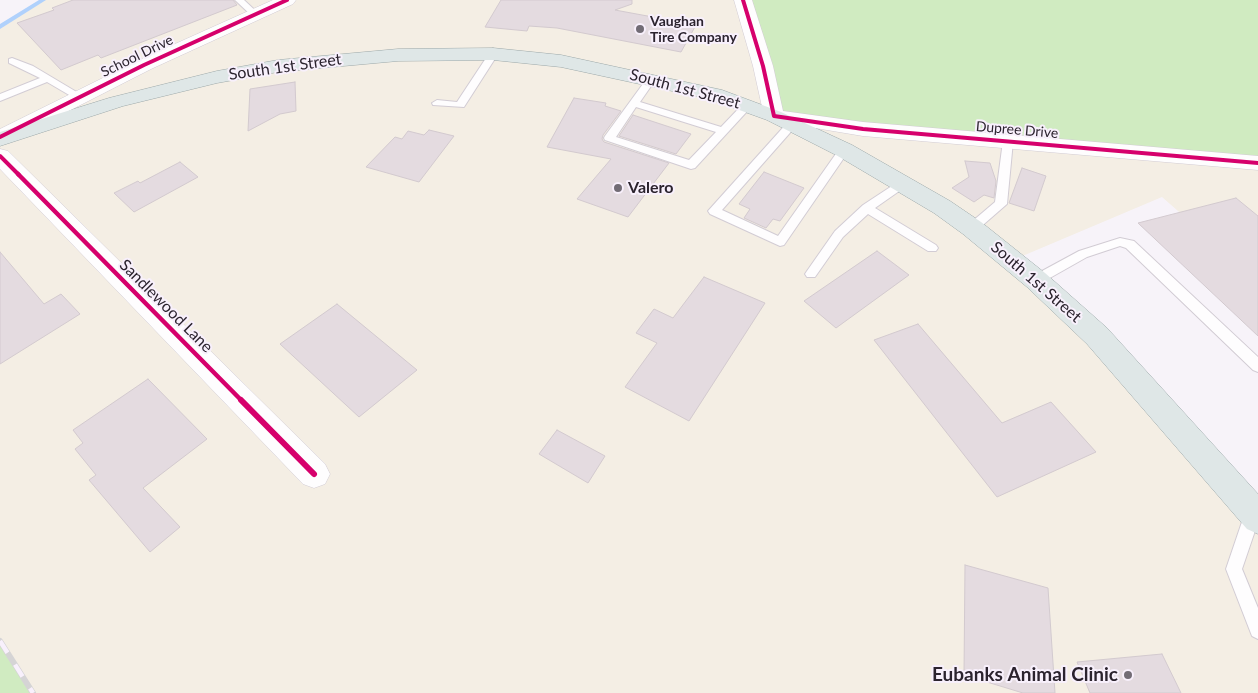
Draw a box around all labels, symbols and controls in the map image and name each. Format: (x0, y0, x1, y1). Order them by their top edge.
place label: Vaughan Tire Company (650, 13, 737, 46)
marker: Vaughan Tire Company (634, 23, 646, 35)
street label: School Drive (98, 31, 176, 81)
street label: South 1st Street (227, 50, 343, 84)
street label: South 1st Street (628, 65, 742, 113)
street label: Dupree Drive (975, 118, 1059, 142)
place label: Valero (628, 178, 673, 198)
marker: Valero (612, 182, 624, 194)
street label: South 1st Street (987, 238, 1085, 326)
street label: Sandlewood Lane (115, 255, 217, 357)
place label: Eubanks Animal Clinic (932, 664, 1118, 686)
marker: Eubanks Animal Clinic (1122, 669, 1134, 681)

